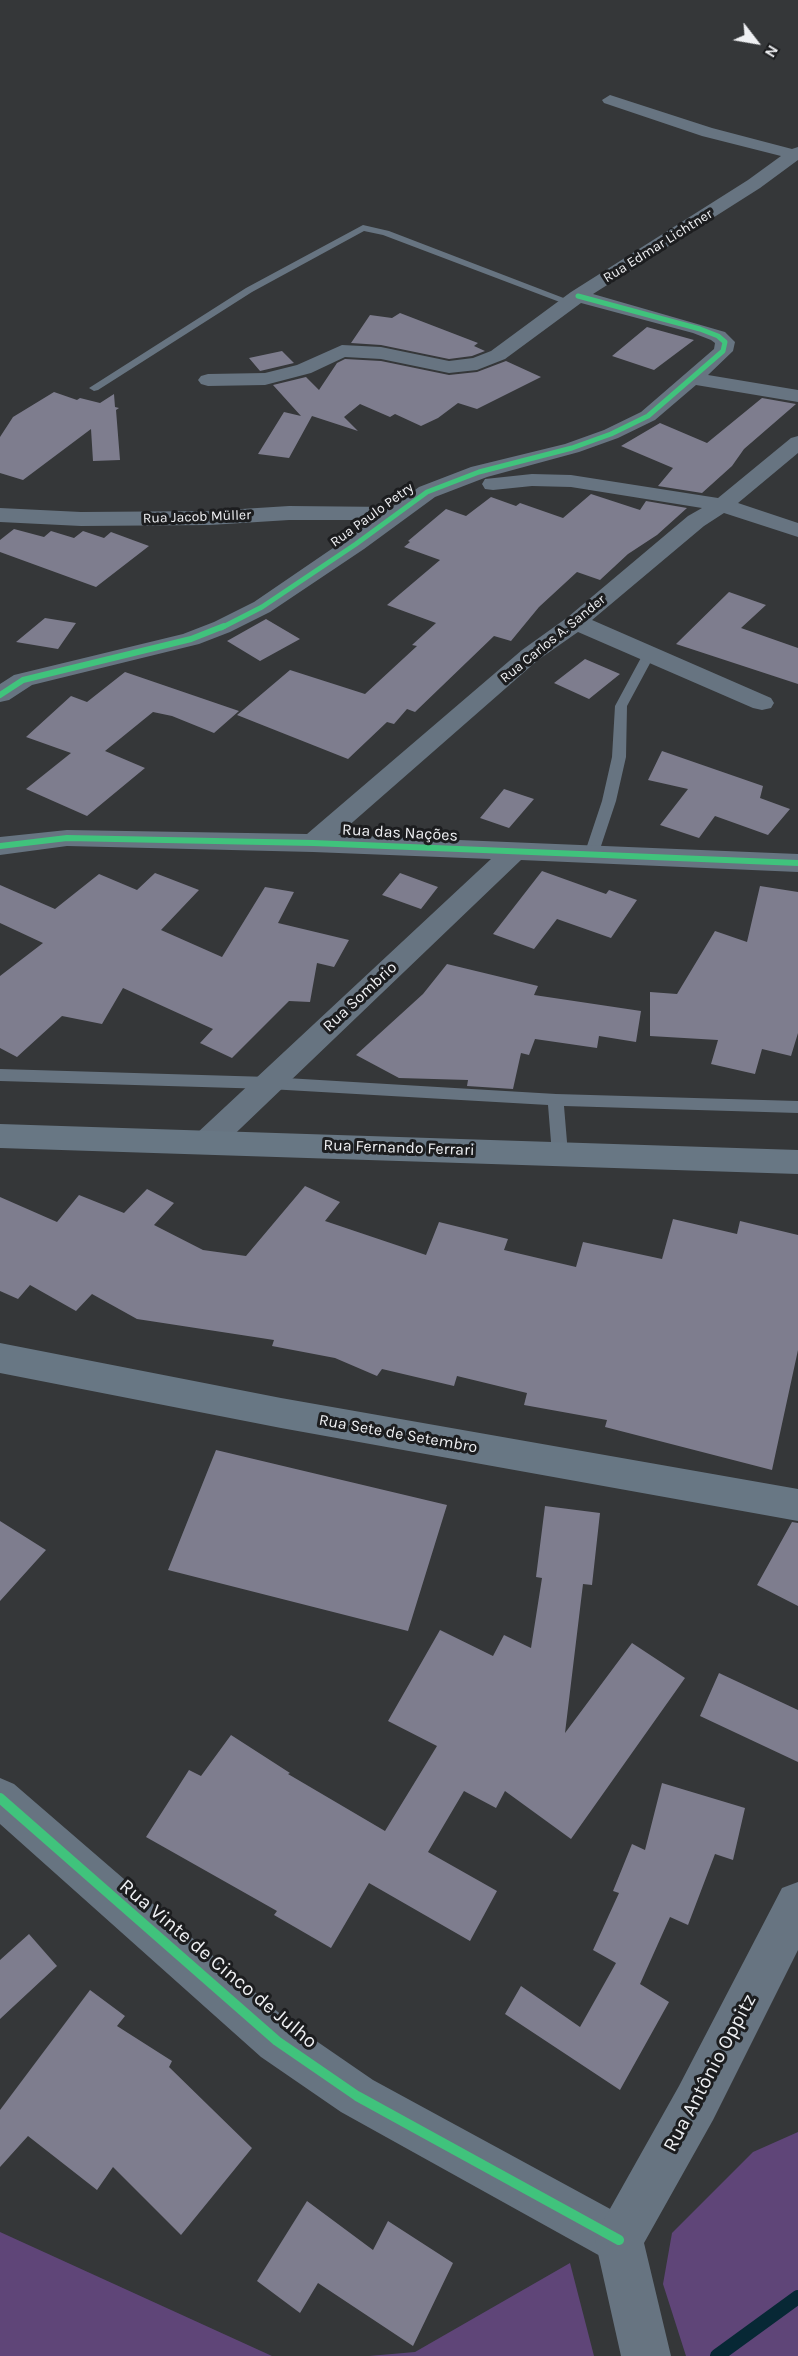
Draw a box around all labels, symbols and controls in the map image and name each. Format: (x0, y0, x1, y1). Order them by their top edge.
north arrow (726, 12, 786, 72)
text: N (761, 42, 783, 61)
street label: Rua Edmar Lichtner (600, 206, 716, 286)
street label: Rua Paulo Petry (327, 479, 417, 551)
street label: Rua Jacob Müller (143, 507, 251, 527)
street label: Rua Carlos A. Sander (497, 591, 609, 687)
street label: Rua das Nações (342, 820, 458, 846)
street label: Rua Sombrio (319, 958, 401, 1036)
street label: Rua Fernando Ferrari (323, 1136, 475, 1160)
street label: Rua Sete de Setembro (317, 1411, 479, 1457)
street label: Rua Vinte de Cinco de Julho (114, 1874, 322, 2054)
street label: Rua Antônio Oppitz (658, 1990, 762, 2156)

